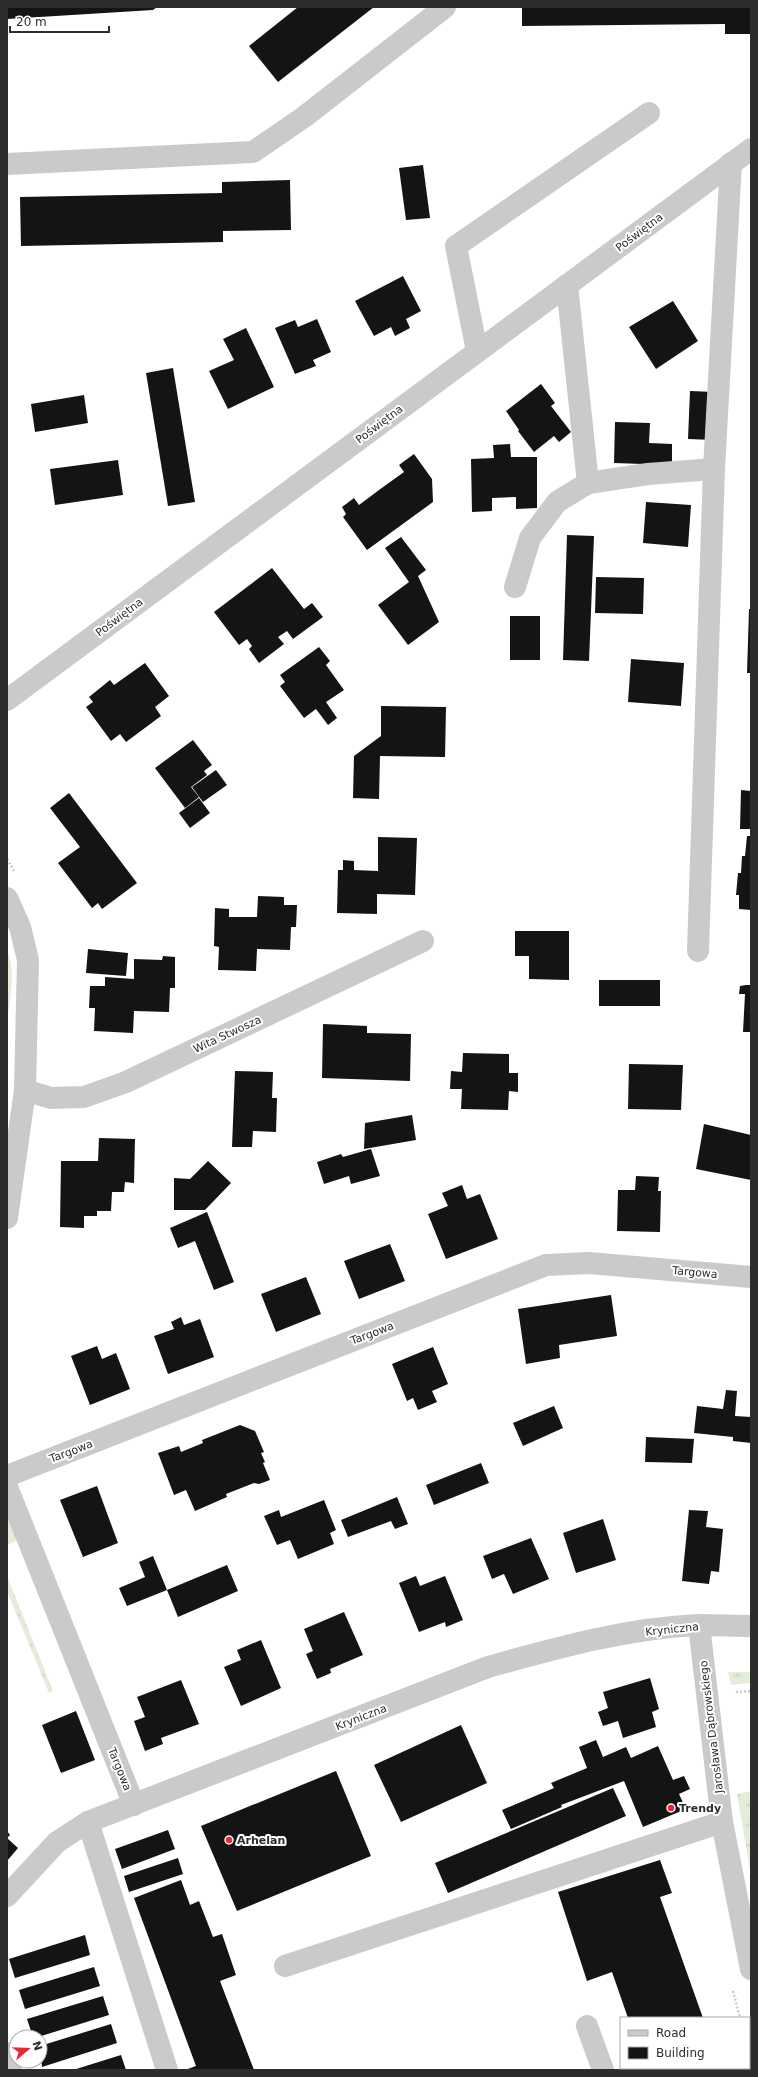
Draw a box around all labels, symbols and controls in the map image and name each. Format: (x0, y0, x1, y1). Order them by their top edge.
scale bar (10, 8, 109, 34)
text: 20 m (16, 15, 47, 29)
street label: Poświętna (613, 210, 665, 254)
street label: Poświętna (353, 402, 405, 446)
street label: Poświętna (93, 595, 145, 639)
street label: Wita Stwosza (191, 1013, 263, 1056)
street label: Targowa (671, 1264, 718, 1281)
street label: Targowa (348, 1319, 396, 1348)
street label: Targowa (47, 1437, 95, 1466)
street label: Kryniczna (645, 1620, 699, 1639)
street label: Jarosława Dąbrowskiego (697, 1660, 726, 1795)
street label: Kryniczna (334, 1702, 389, 1733)
street label: Targowa (105, 1745, 134, 1793)
place label: Trendy (679, 1802, 721, 1815)
marker: Trendy (666, 1803, 676, 1813)
place label: Arhelan (237, 1834, 285, 1847)
marker: Arhelan (224, 1835, 234, 1845)
legend (620, 2017, 750, 2069)
text: Road (656, 2026, 686, 2040)
north arrow (8, 2029, 48, 2069)
text: N (29, 2039, 45, 2052)
text: Building (656, 2046, 705, 2060)

